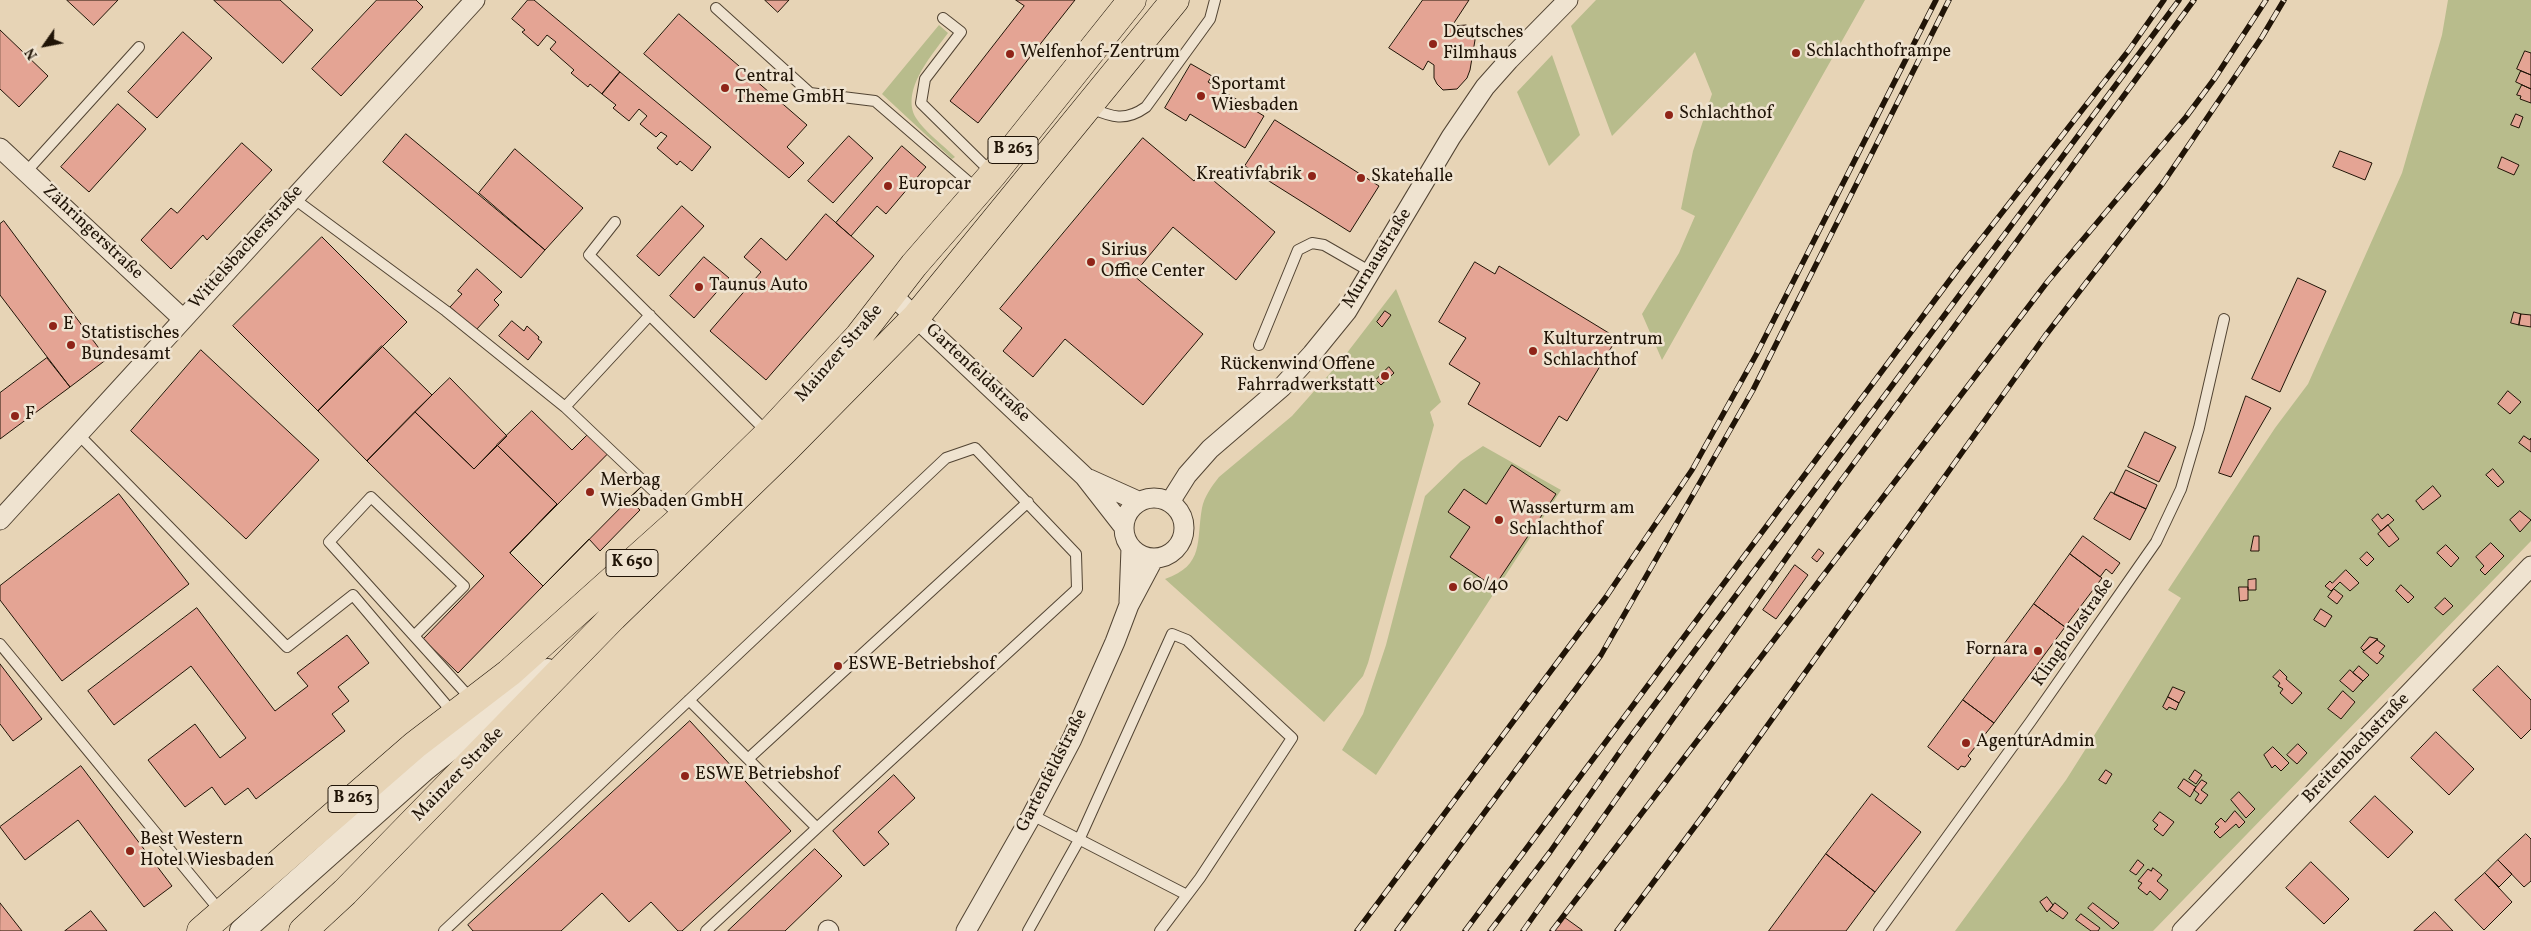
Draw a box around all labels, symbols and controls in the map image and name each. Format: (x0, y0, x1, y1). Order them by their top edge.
north arrow (20, 20, 70, 70)
place label: Deutsches Filmhaus (1443, 23, 1523, 66)
marker: Deutsches Filmhaus (1427, 38, 1439, 50)
place label: Schlachthoframpe (1806, 42, 1951, 64)
place label: Welfenhof-Zentrum (1020, 43, 1180, 65)
text: N (21, 44, 43, 63)
marker: Schlachthoframpe (1790, 47, 1802, 59)
marker: Welfenhof-Zentrum (1004, 48, 1016, 60)
place label: Central Theme GmbH (735, 67, 845, 110)
place label: Sportamt Wiesbaden (1211, 75, 1298, 118)
marker: Central Theme GmbH (719, 82, 731, 94)
marker: Sportamt Wiesbaden (1195, 90, 1207, 102)
place label: Schlachthof (1679, 104, 1773, 126)
marker: Schlachthof (1663, 109, 1675, 121)
road number: B 263 (988, 136, 1038, 164)
place label: Kreativfabrik (1196, 165, 1302, 187)
place label: Skatehalle (1371, 167, 1453, 189)
marker: Kreativfabrik (1306, 170, 1318, 182)
marker: Skatehalle (1355, 172, 1367, 184)
place label: Europcar (898, 175, 971, 197)
marker: Europcar (882, 180, 894, 192)
street label: Zähringerstraße (37, 181, 147, 285)
street label: Wittelsbacherstraße (185, 181, 309, 315)
street label: Murnaustraße (1339, 205, 1417, 313)
place label: Sirius Office Center (1101, 241, 1205, 284)
marker: Sirius Office Center (1085, 256, 1097, 268)
place label: Taunus Auto (709, 276, 808, 298)
marker: Taunus Auto (693, 281, 705, 293)
street label: Mainzer Straße (792, 301, 888, 407)
place label: E (63, 315, 74, 337)
marker: E (47, 320, 59, 332)
street label: Gartenfeldstraße (920, 320, 1034, 428)
place label: Statistisches Bundesamt (81, 324, 179, 366)
place label: Kulturzentrum Schlachthof (1543, 330, 1663, 372)
marker: Statistisches Bundesamt (65, 339, 77, 351)
marker: Kulturzentrum Schlachthof (1527, 345, 1539, 357)
place label: Rückenwind Offene Fahrradwerkstatt (1220, 355, 1375, 398)
marker: Rückenwind Offene Fahrradwerkstatt (1379, 370, 1391, 382)
place label: F (25, 405, 35, 427)
marker: F (9, 410, 21, 422)
place label: Merbag Wiesbaden GmbH (600, 471, 743, 514)
marker: Merbag Wiesbaden GmbH (584, 486, 596, 498)
place label: Wasserturm am Schlachthof (1509, 499, 1635, 542)
marker: Wasserturm am Schlachthof (1493, 514, 1505, 526)
road number: K 650 (606, 550, 658, 576)
street label: Klingholzstraße (2029, 575, 2119, 691)
place label: 60/40 (1463, 576, 1508, 598)
marker: 60/40 (1447, 581, 1459, 593)
place label: Fornara (1965, 640, 2028, 662)
marker: Fornara (2032, 645, 2044, 657)
place label: ESWE-Betriebshof (848, 655, 995, 677)
marker: ESWE-Betriebshof (832, 660, 844, 672)
street label: Breitenbachstraße (2299, 689, 2415, 809)
street label: Gartenfeldstraße (1013, 706, 1093, 836)
street label: Mainzer Straße (409, 723, 509, 827)
place label: AgenturAdmin (1976, 732, 2095, 754)
marker: AgenturAdmin (1960, 737, 1972, 749)
place label: ESWE Betriebshof (695, 765, 839, 787)
marker: ESWE Betriebshof (679, 770, 691, 782)
road number: B 263 (328, 786, 378, 812)
place label: Best Western Hotel Wiesbaden (140, 830, 274, 872)
marker: Best Western Hotel Wiesbaden (124, 845, 136, 857)

